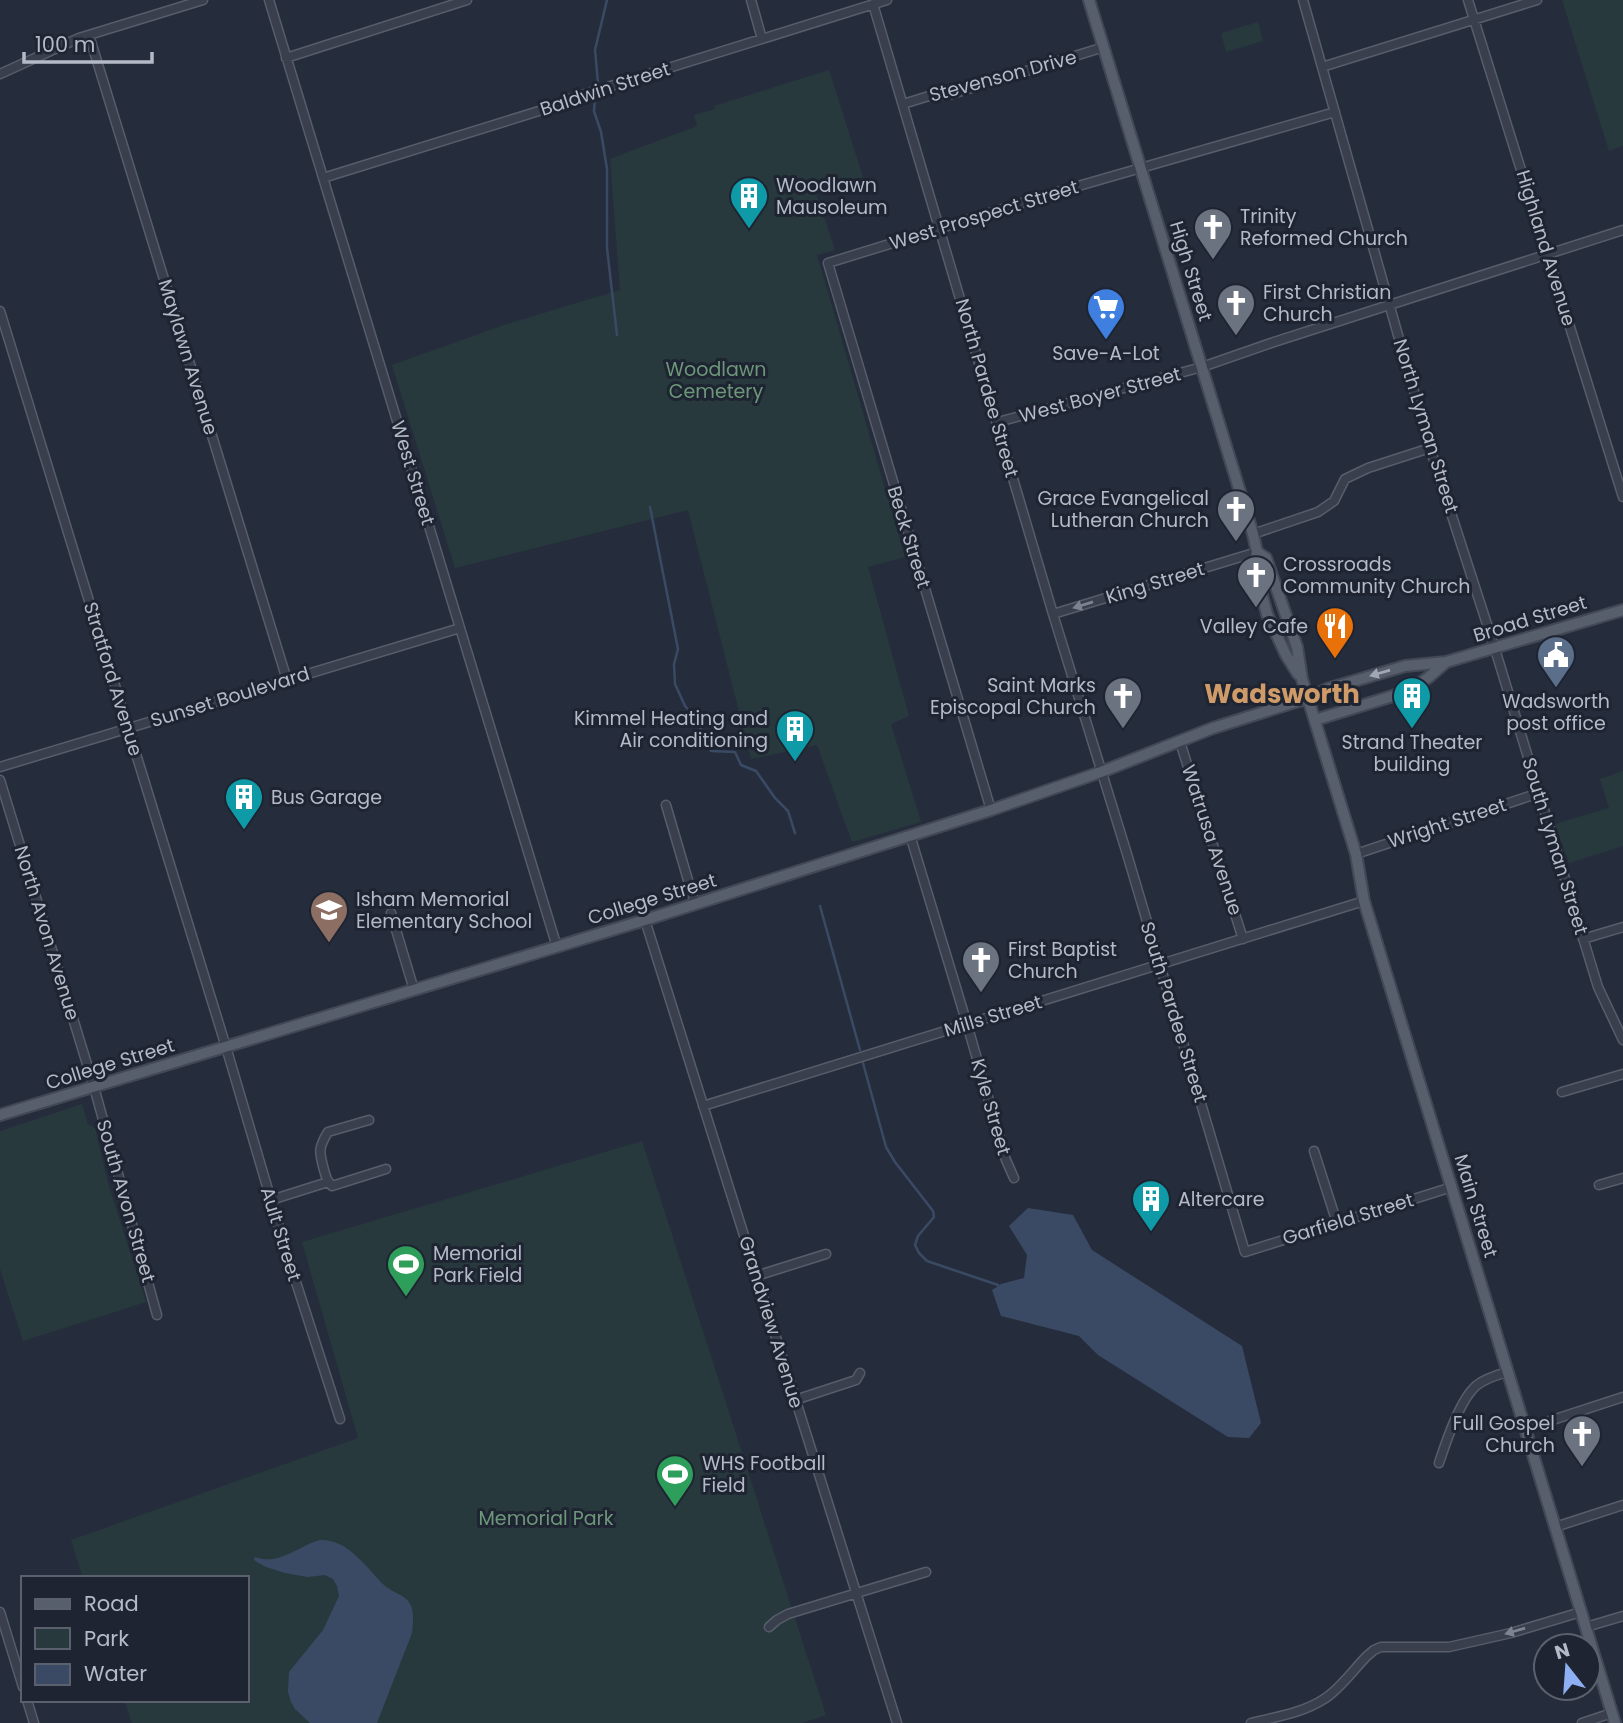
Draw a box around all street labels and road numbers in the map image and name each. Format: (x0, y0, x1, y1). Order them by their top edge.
street label: Stevenson Drive (926, 43, 1080, 109)
street label: Baldwin Street (537, 55, 674, 123)
street label: Highland Avenue (1509, 167, 1583, 329)
street label: West Prospect Street (886, 173, 1082, 257)
street label: High Street (1163, 218, 1219, 325)
street label: Maylawn Avenue (151, 276, 225, 438)
street label: North Pardee Street (949, 295, 1025, 481)
street label: North Lyman Street (1387, 336, 1465, 517)
street label: West Boyer Street (1016, 360, 1184, 430)
street label: West Street (384, 417, 442, 529)
street label: Beck Street (881, 483, 937, 591)
street label: King Street (1102, 555, 1208, 611)
street label: Broad Street (1470, 589, 1590, 649)
street label: Stratford Avenue (77, 599, 149, 759)
street label: Sunset Boulevard (147, 660, 313, 734)
street label: South Lyman Street (1515, 754, 1595, 938)
street label: Watrusa Avenue (1175, 761, 1249, 919)
street label: Wright Street (1384, 791, 1510, 855)
street label: North Avon Avenue (8, 843, 86, 1023)
street label: College Street (584, 867, 720, 931)
street label: South Pardee Street (1134, 918, 1214, 1106)
street label: Mills Street (941, 988, 1045, 1044)
street label: College Street (42, 1032, 178, 1096)
street label: Kyle Street (964, 1056, 1018, 1158)
street label: South Avon Street (90, 1116, 162, 1286)
street label: Main Street (1447, 1151, 1505, 1261)
street label: Ault Street (254, 1184, 308, 1285)
street label: Garfield Street (1279, 1186, 1417, 1252)
street label: Grandview Avenue (732, 1233, 810, 1411)

